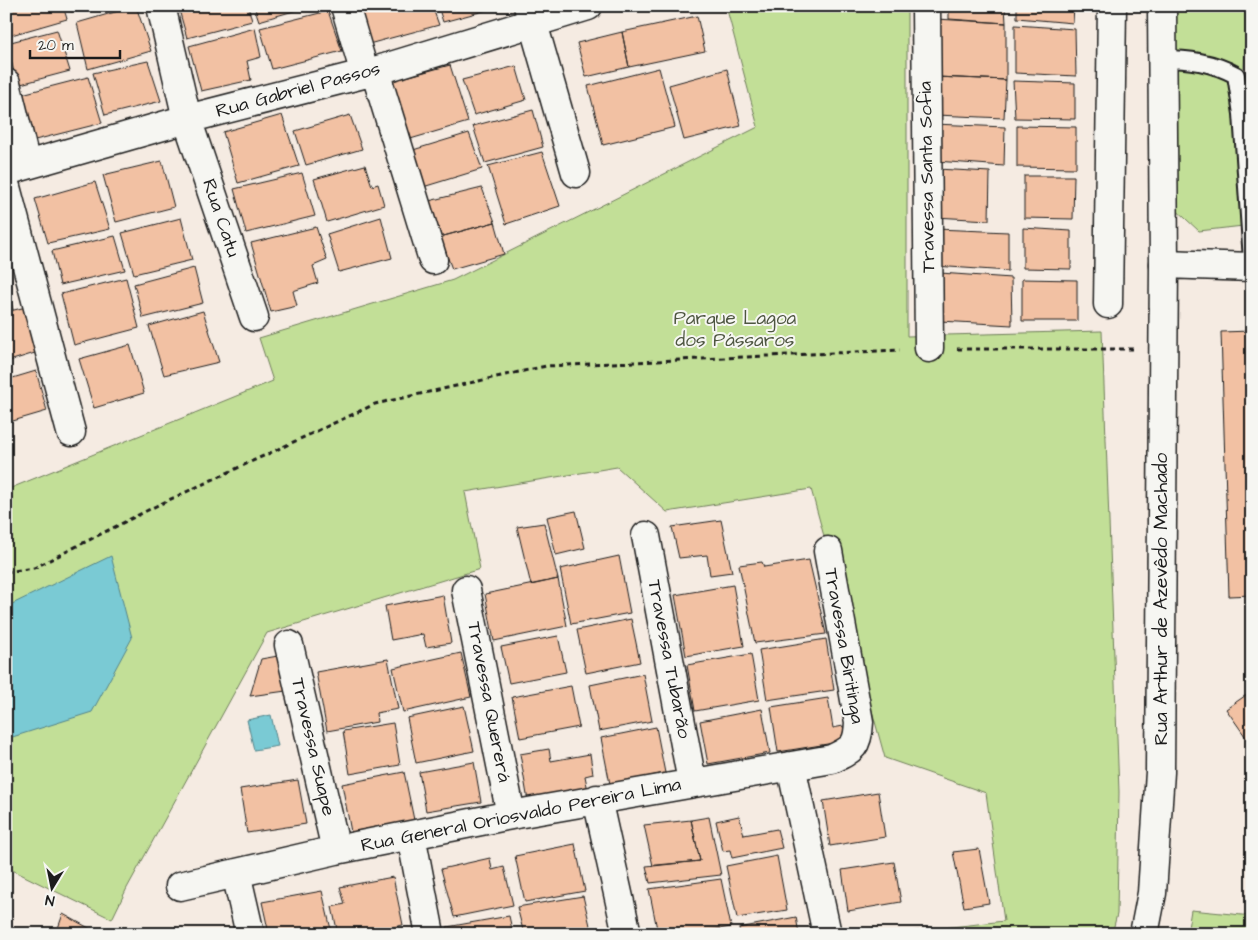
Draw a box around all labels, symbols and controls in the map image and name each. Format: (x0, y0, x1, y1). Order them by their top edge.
scale bar (30, 28, 120, 60)
text: 20 m (38, 35, 74, 56)
street label: Rua Gabriel Passos (213, 55, 383, 125)
street label: Travessa Santa Sofia (912, 81, 942, 273)
street label: Rua Catu (195, 175, 247, 261)
park label: Parque Lagoa dos Pássaros (674, 305, 797, 354)
street label: Rua Arthur de Azevêdo Machado (1148, 452, 1175, 745)
street label: Travessa Biritinga (816, 566, 871, 727)
street label: Travessa Tubarão (640, 577, 698, 741)
street label: Travessa Quererá (460, 619, 518, 785)
street label: Travessa Suape (284, 675, 342, 819)
street label: Rua General Oriosvaldo Pereira Lima (359, 771, 684, 859)
north arrow (28, 862, 78, 912)
text: N (44, 889, 56, 910)

